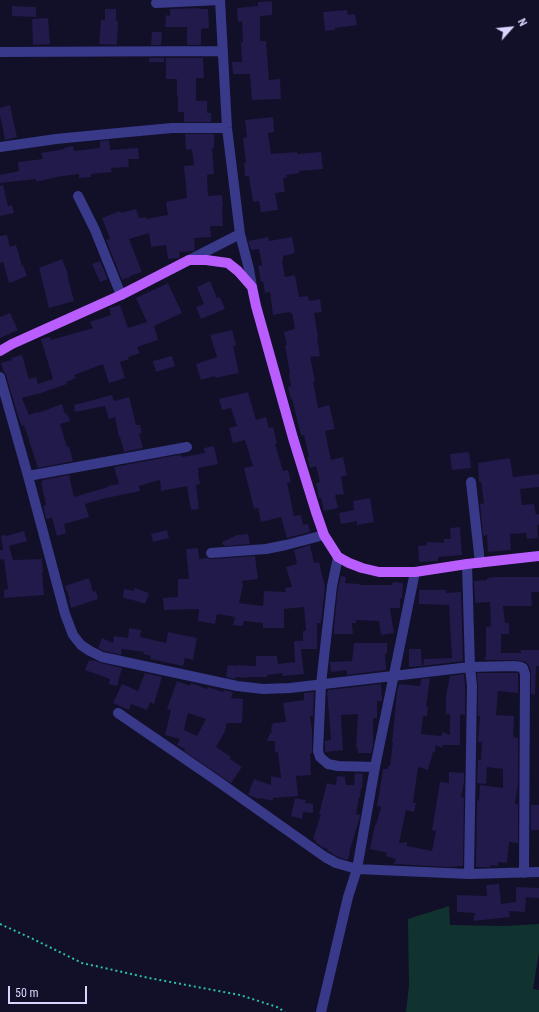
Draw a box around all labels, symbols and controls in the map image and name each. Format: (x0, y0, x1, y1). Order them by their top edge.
north arrow (491, 8, 531, 48)
text: N (515, 16, 529, 28)
scale bar (10, 978, 89, 1004)
text: 50 m (15, 986, 39, 1000)

